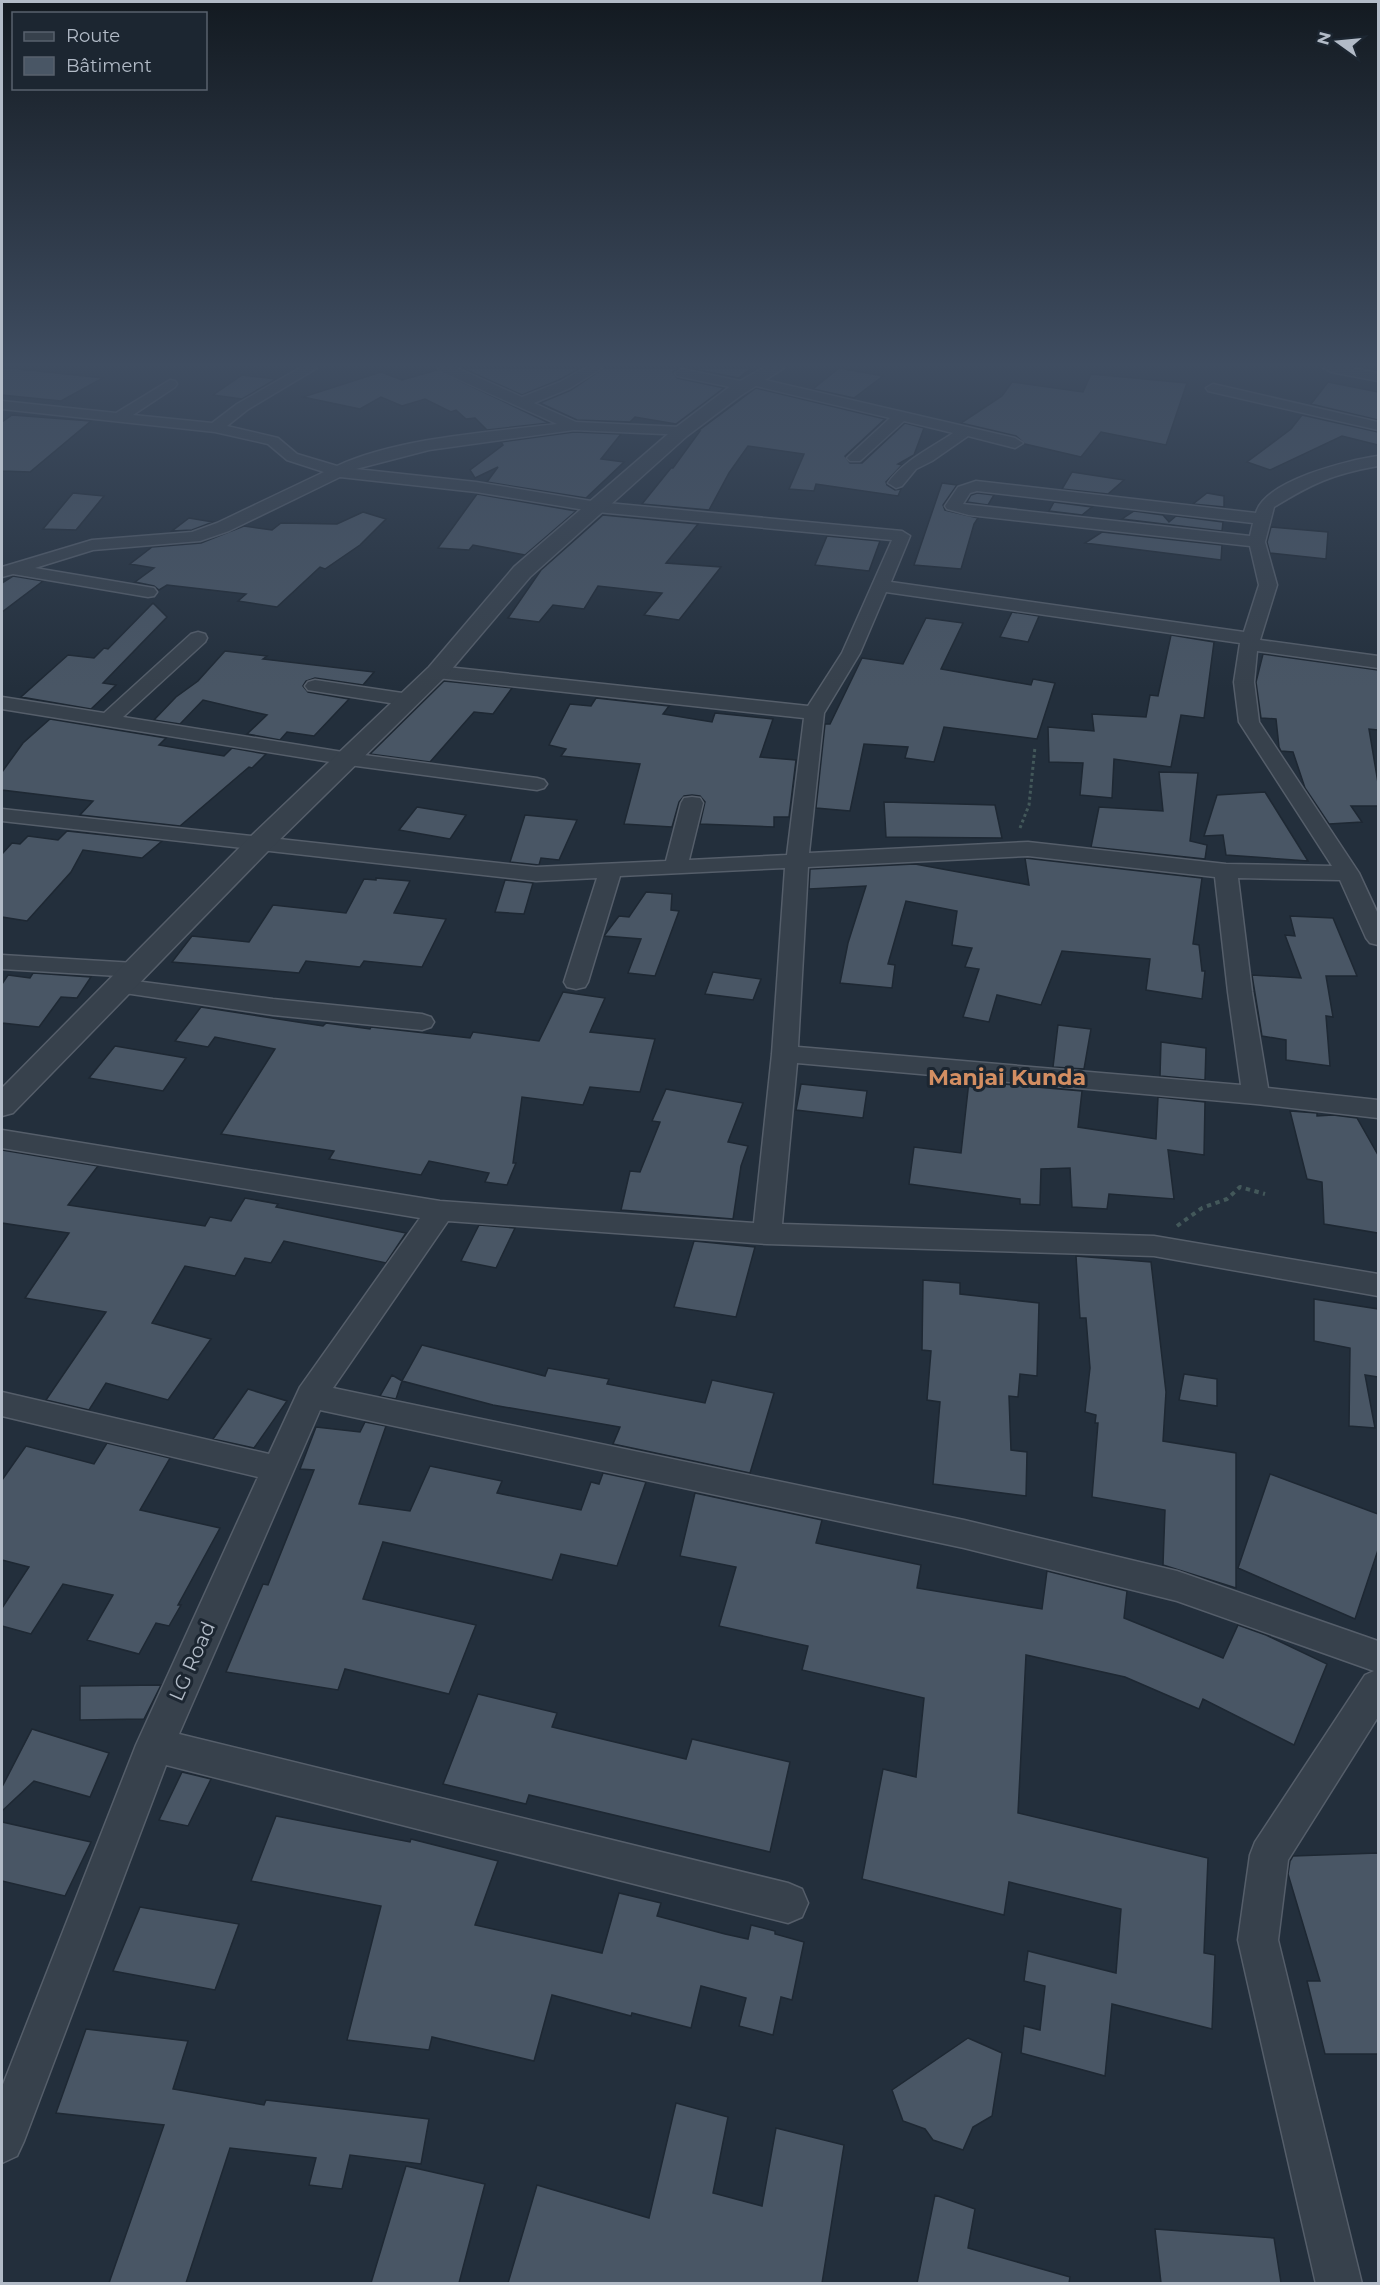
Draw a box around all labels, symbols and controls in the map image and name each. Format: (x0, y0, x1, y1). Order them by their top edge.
legend (12, 12, 207, 90)
north arrow (1308, 12, 1368, 72)
text: Route (66, 25, 120, 47)
text: N (1313, 30, 1335, 47)
text: Bâtiment (66, 55, 152, 77)
district label: Manjai Kunda (928, 1064, 1086, 1091)
street label: LG Road (164, 1618, 220, 1704)

